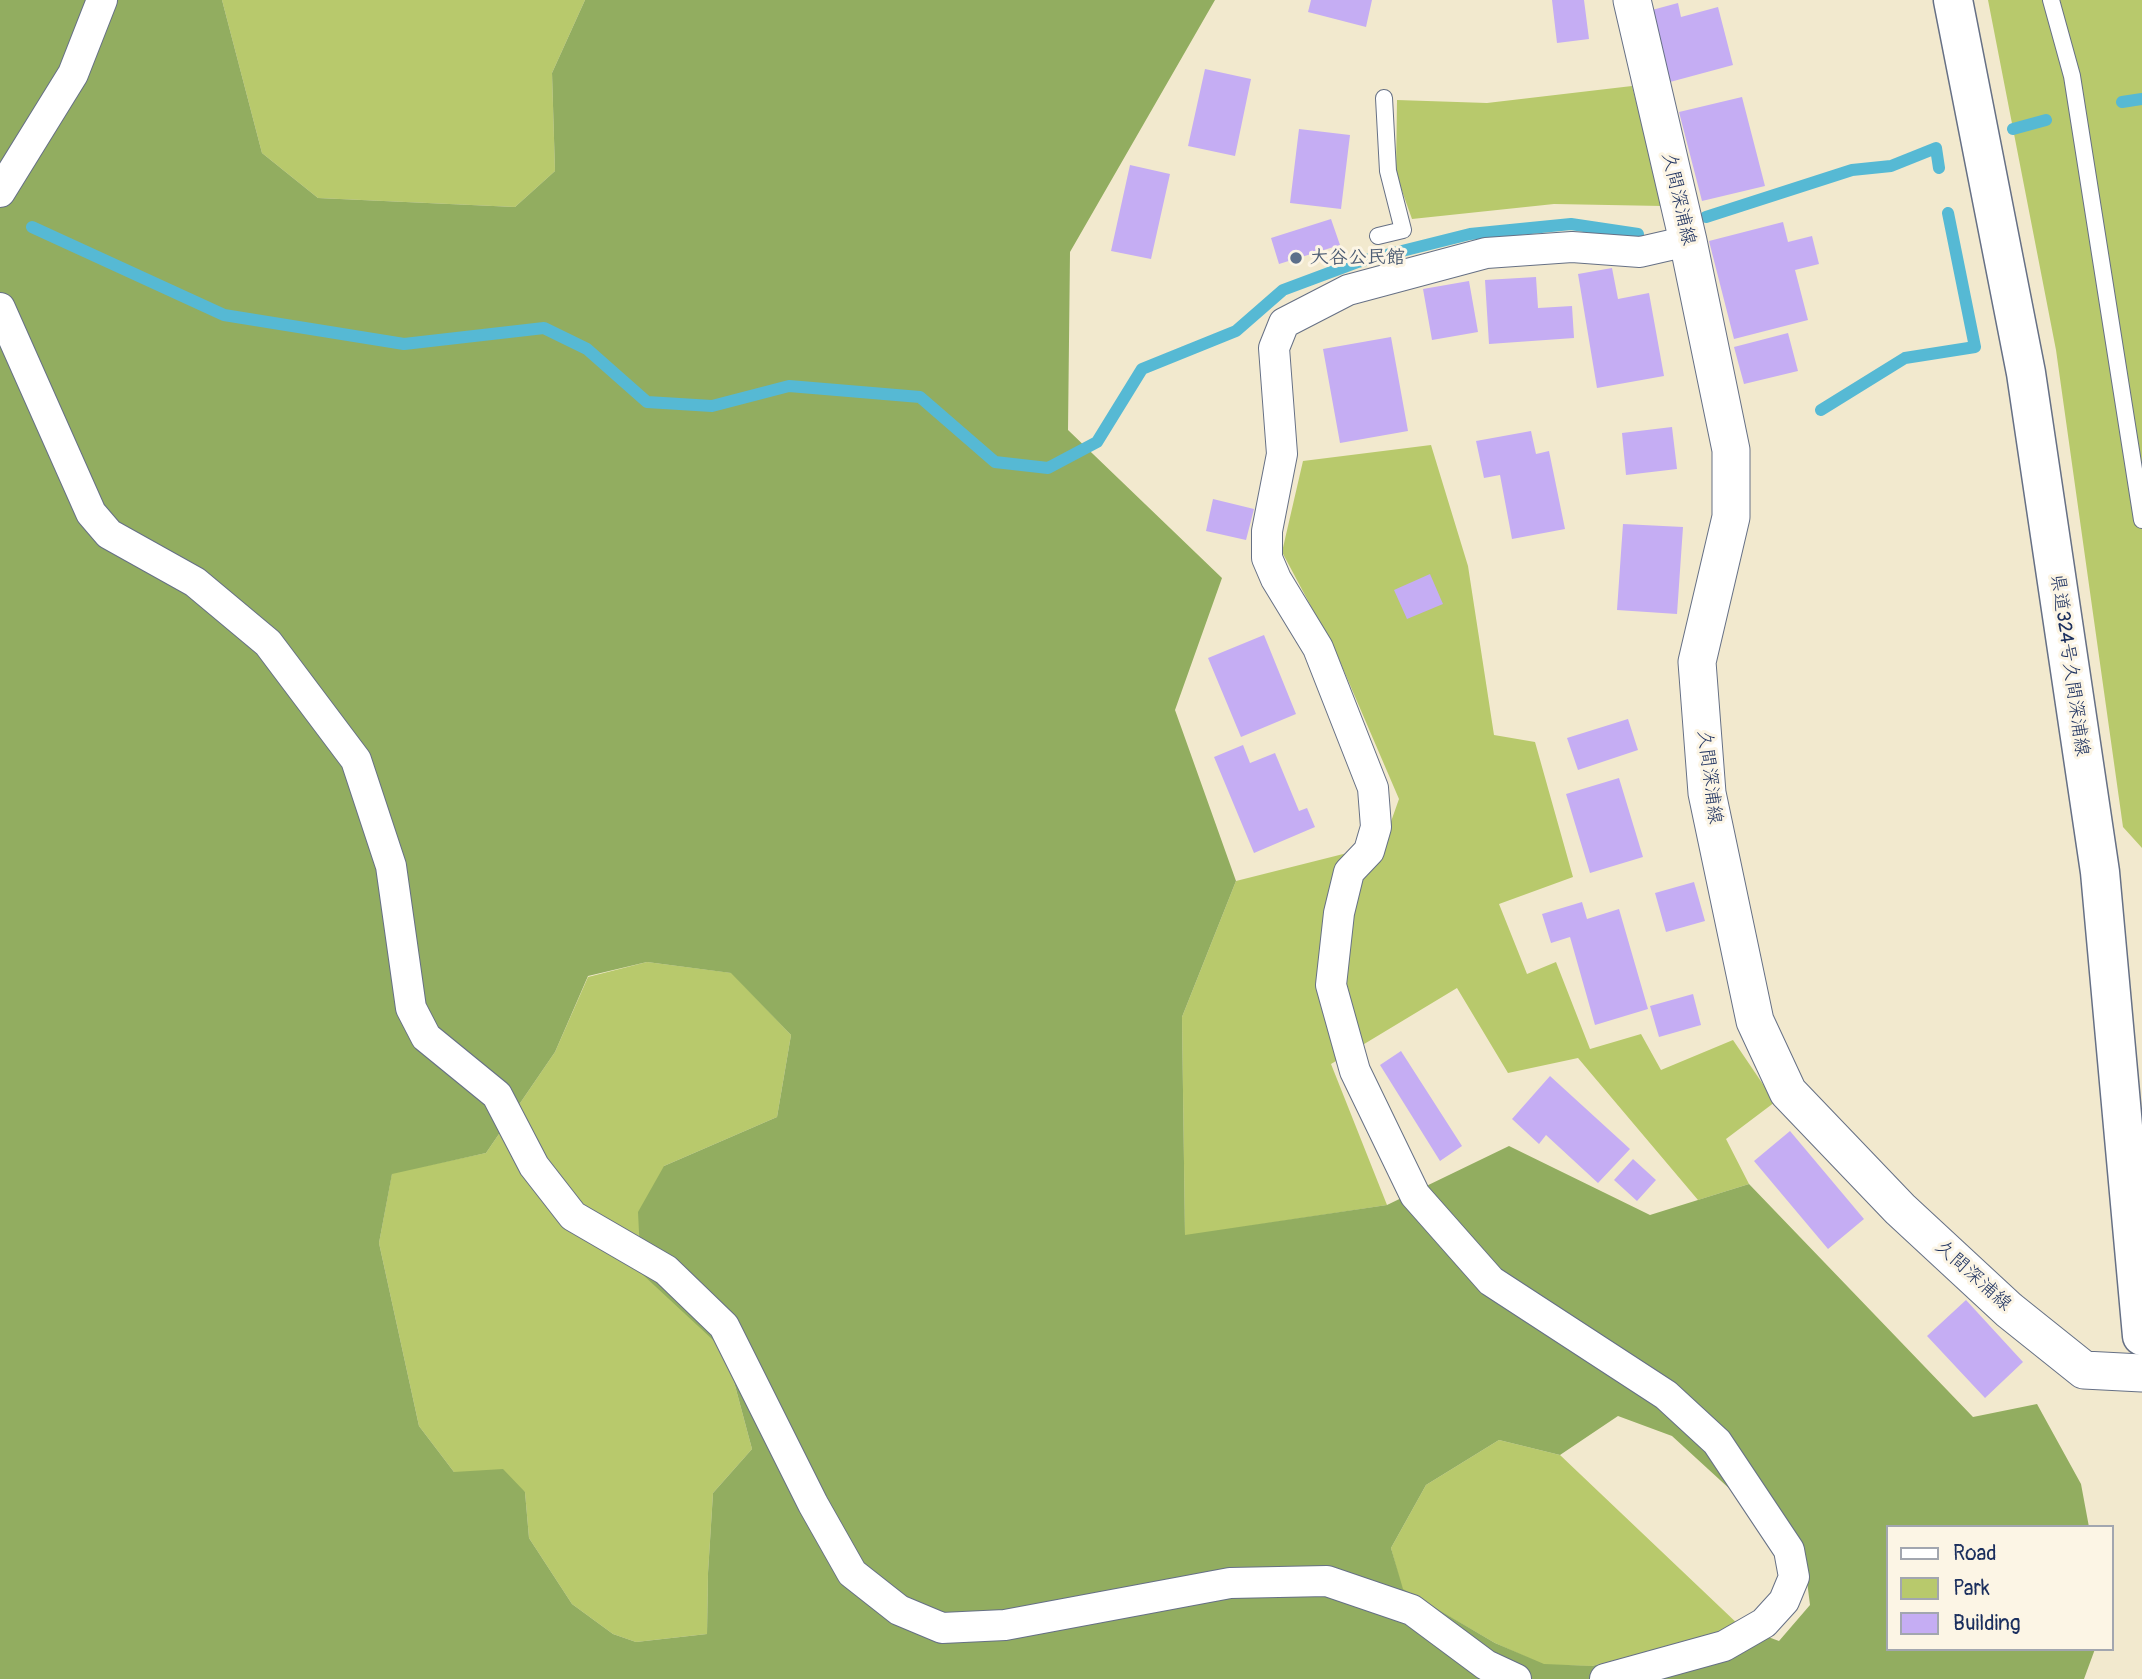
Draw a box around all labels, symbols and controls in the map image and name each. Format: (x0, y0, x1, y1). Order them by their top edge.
street label: 久間深浦線 (1656, 150, 1700, 248)
place label: 大谷公民館 (1310, 247, 1405, 269)
marker: 大谷公民館 (1288, 250, 1304, 266)
street label: 県道324号久間深浦線 (2045, 572, 2093, 758)
street label: 久間深浦線 (1692, 728, 1726, 826)
street label: 久間深浦線 (1930, 1236, 2016, 1316)
legend (1886, 1525, 2114, 1651)
text: Road (1953, 1540, 1997, 1567)
text: Park (1953, 1575, 1990, 1602)
text: Building (1953, 1610, 2020, 1637)

